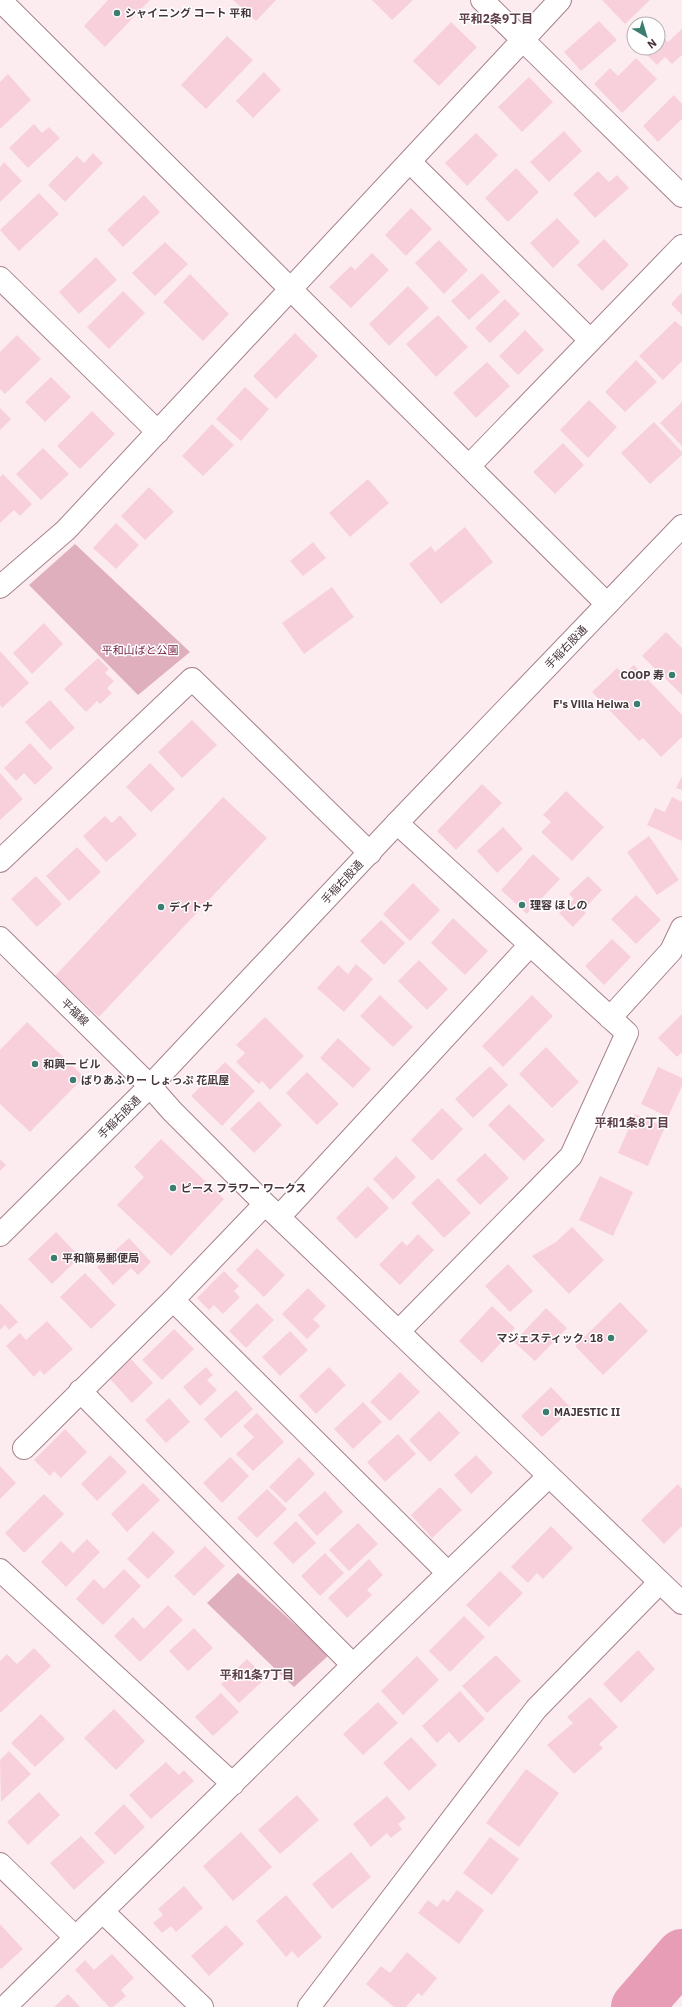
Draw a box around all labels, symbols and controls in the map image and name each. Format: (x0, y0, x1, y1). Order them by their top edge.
place label: シャイニング コート 平和 (125, 6, 251, 20)
marker: シャイニング コート 平和 (112, 8, 122, 18)
district label: 平和2条9丁目 (459, 11, 533, 26)
north arrow (626, 16, 666, 56)
text: N (645, 36, 660, 52)
street label: 手稲右股通 (542, 622, 590, 672)
park label: 平和山ばと公園 (102, 643, 179, 657)
place label: COOP 寿 (620, 668, 664, 682)
marker: COOP 寿 (667, 670, 677, 680)
place label: F's Villa Heiwa (553, 697, 629, 711)
marker: F's Villa Heiwa (632, 699, 642, 709)
street label: 手稲右股通 (318, 857, 366, 907)
place label: 理容 ほしの (530, 898, 588, 912)
place label: デイトナ (169, 900, 213, 914)
marker: 理容 ほしの (517, 900, 527, 910)
marker: デイトナ (156, 902, 166, 912)
street label: 平福線 (58, 996, 92, 1028)
place label: 和興一 ビル (43, 1057, 101, 1071)
marker: 和興一 ビル (30, 1059, 40, 1069)
place label: ばりあふりー しょっぷ 花凪屋 (81, 1073, 229, 1087)
marker: ばりあふりー しょっぷ 花凪屋 (68, 1075, 78, 1085)
street label: 手稲右股通 (95, 1093, 143, 1141)
district label: 平和1条8丁目 (595, 1115, 669, 1130)
place label: ピース フラワー ワークス (181, 1181, 306, 1195)
marker: ピース フラワー ワークス (168, 1183, 178, 1193)
place label: 平和簡易郵便局 (62, 1251, 139, 1265)
marker: 平和簡易郵便局 (49, 1253, 59, 1263)
place label: マジェスティック. 18 (496, 1331, 603, 1345)
marker: マジェスティック. 18 (606, 1333, 616, 1343)
place label: MAJESTIC II (554, 1405, 620, 1419)
marker: MAJESTIC II (541, 1407, 551, 1417)
district label: 平和1条7丁目 (220, 1667, 294, 1682)

